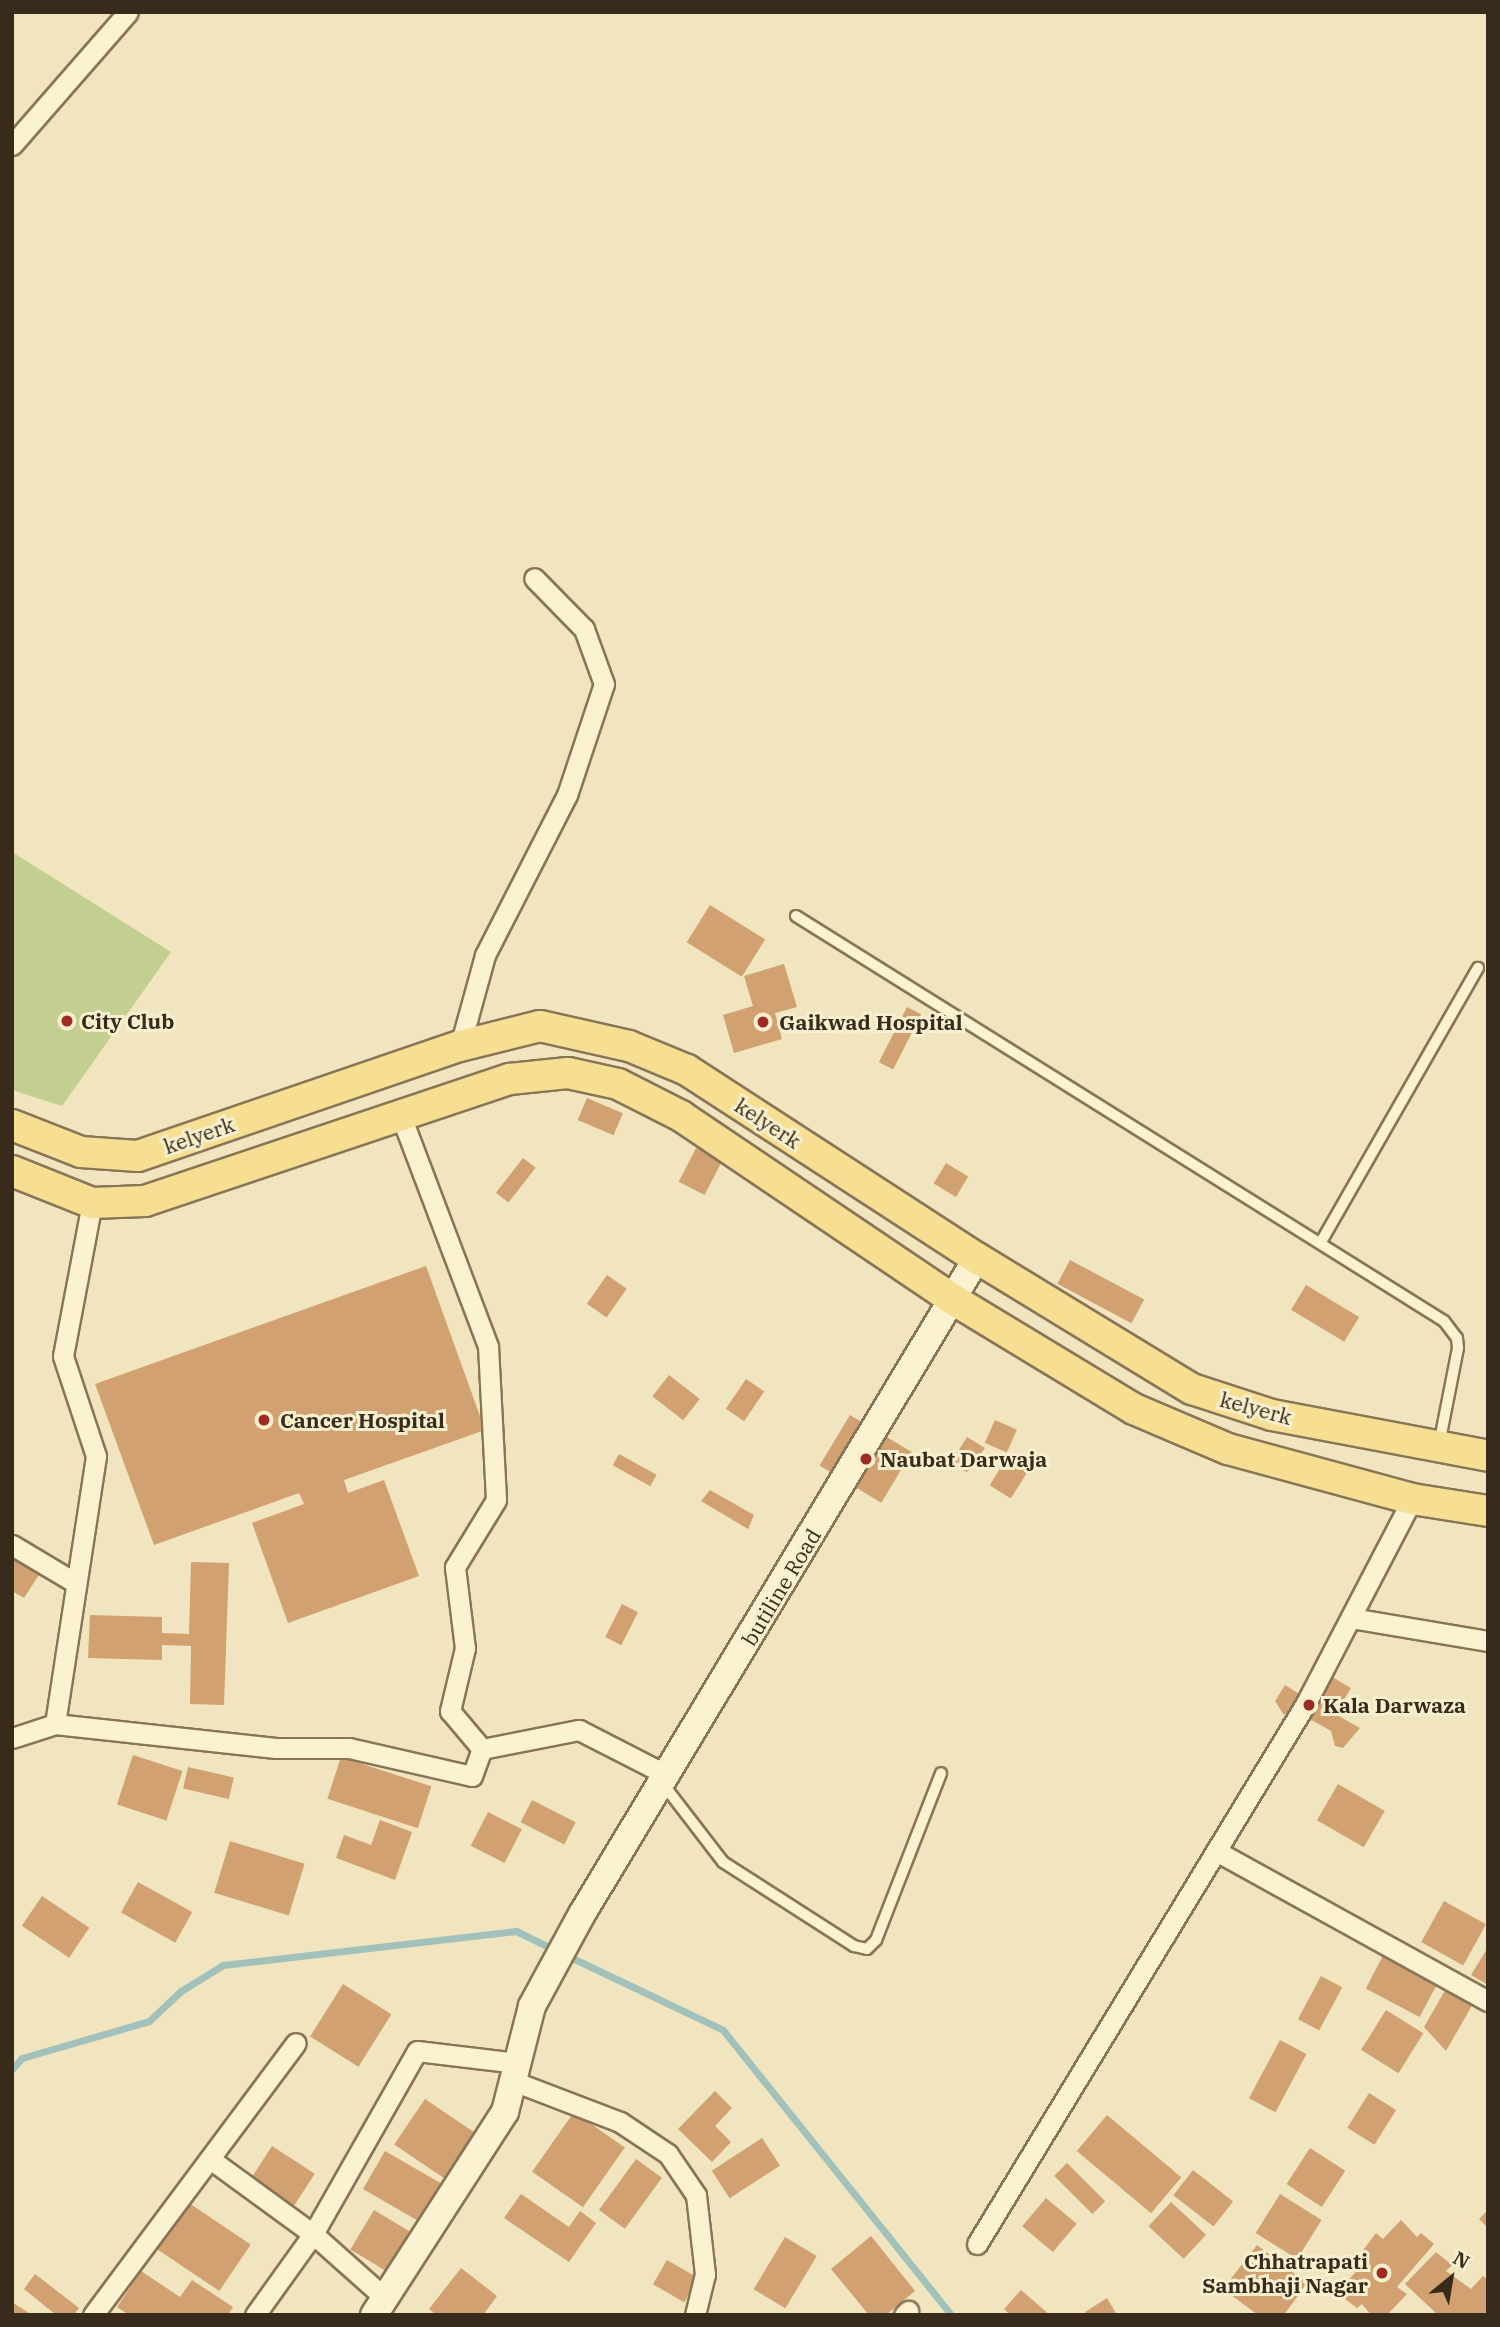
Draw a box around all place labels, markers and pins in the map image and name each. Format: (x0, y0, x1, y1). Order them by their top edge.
place label: City Club (81, 1008, 174, 1034)
place label: Gaikwad Hospital (779, 1009, 963, 1035)
marker: Gaikwad Hospital (753, 1012, 773, 1032)
marker: City Club (59, 1013, 75, 1029)
place label: Cancer Hospital (280, 1407, 445, 1433)
marker: Cancer Hospital (254, 1410, 274, 1430)
place label: Naubat Darwaja (880, 1446, 1047, 1472)
marker: Naubat Darwaja (858, 1451, 874, 1467)
place label: Kala Darwaza (1323, 1692, 1466, 1718)
marker: Kala Darwaza (1301, 1697, 1317, 1713)
place label: Chhatrapati Sambhaji Nagar (1202, 2248, 1368, 2298)
marker: Chhatrapati Sambhaji Nagar (1374, 2265, 1390, 2281)

